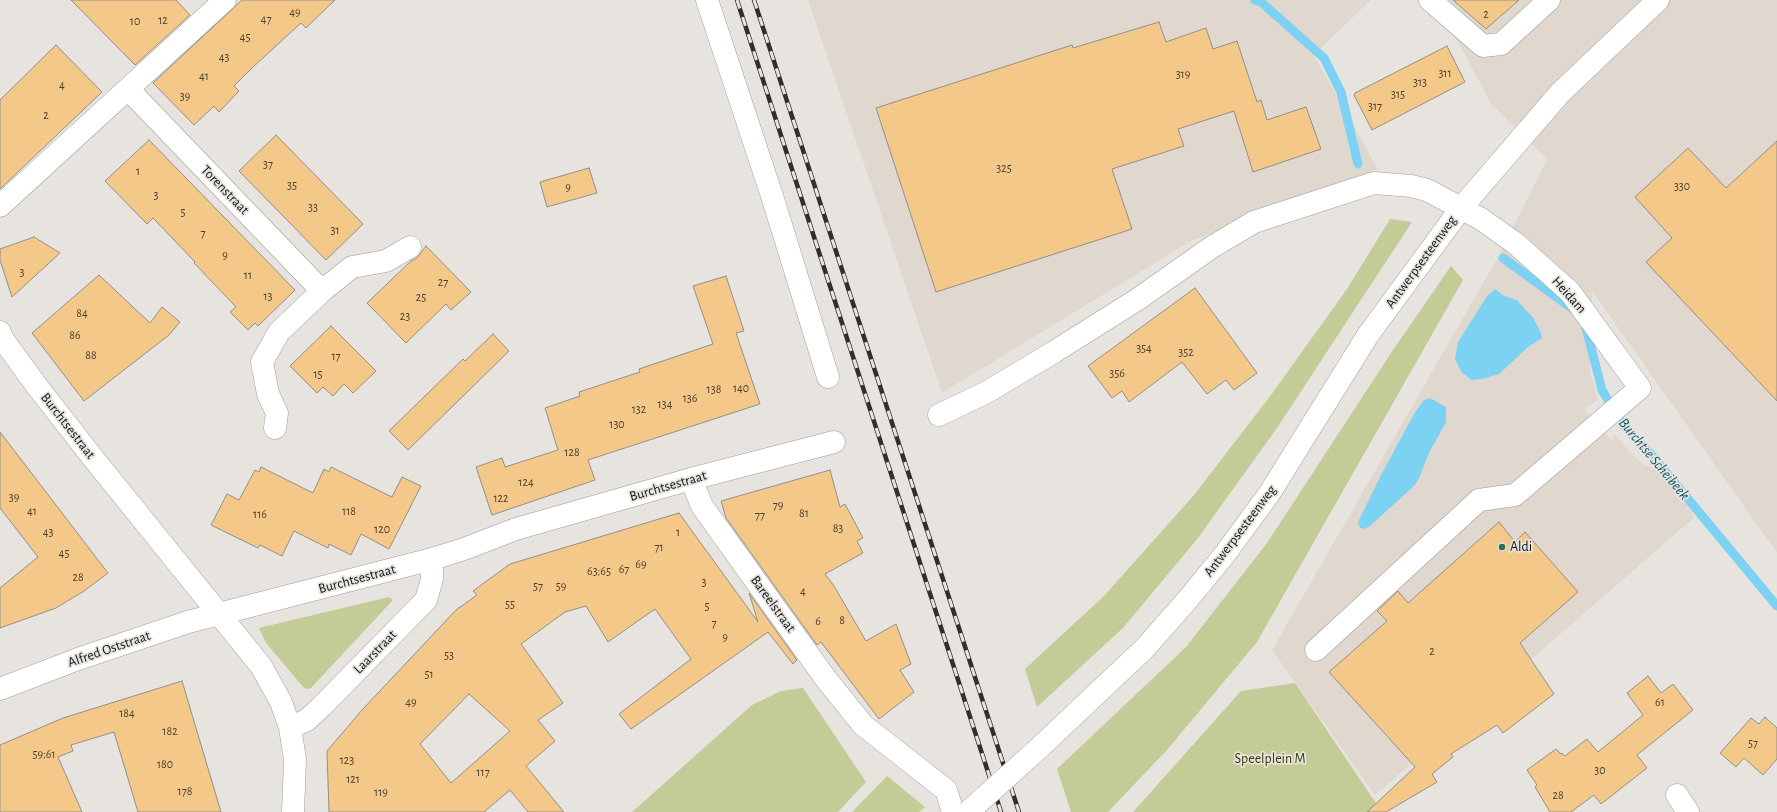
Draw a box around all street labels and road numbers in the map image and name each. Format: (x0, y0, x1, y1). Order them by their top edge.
street label: Torenstraat (197, 162, 253, 218)
street label: Antwerpsesteenweg (1382, 212, 1460, 312)
street label: Heidam (1548, 273, 1590, 317)
street label: Burchtsestraat (37, 390, 99, 462)
street label: Burchtsestraat (628, 467, 708, 505)
street label: Antwerpsesteenweg (1200, 482, 1280, 580)
street label: Burchtsestraat (317, 561, 397, 597)
street label: Bareelstraat (747, 572, 799, 636)
street label: Alfred Oststraat (65, 627, 153, 671)
street label: Laarstraat (350, 627, 400, 677)

